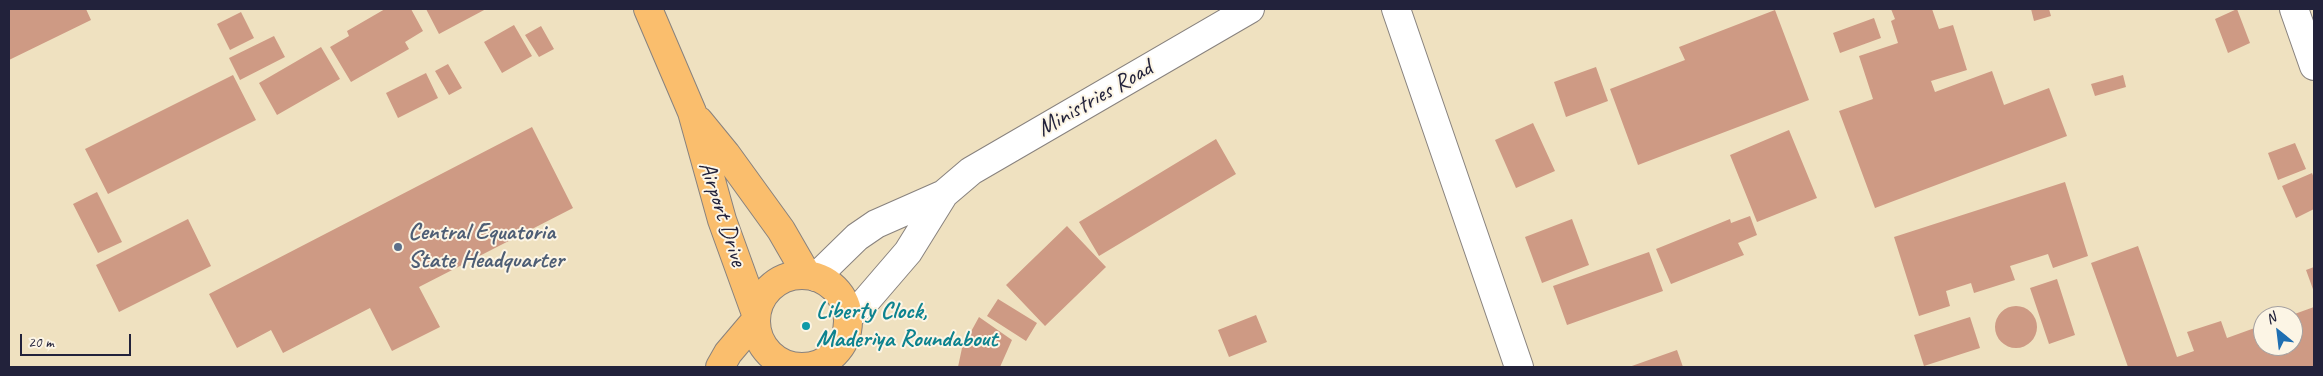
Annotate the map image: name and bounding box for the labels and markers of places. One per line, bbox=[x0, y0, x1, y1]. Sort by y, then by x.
place label: Central Equatoria State Headquarter bbox=[408, 219, 564, 275]
marker: Central Equatoria State Headquarter bbox=[392, 241, 404, 253]
place label: Liberty Clock, Maderiya Roundabout bbox=[816, 298, 997, 354]
marker: Liberty Clock, Maderiya Roundabout bbox=[800, 320, 812, 332]

